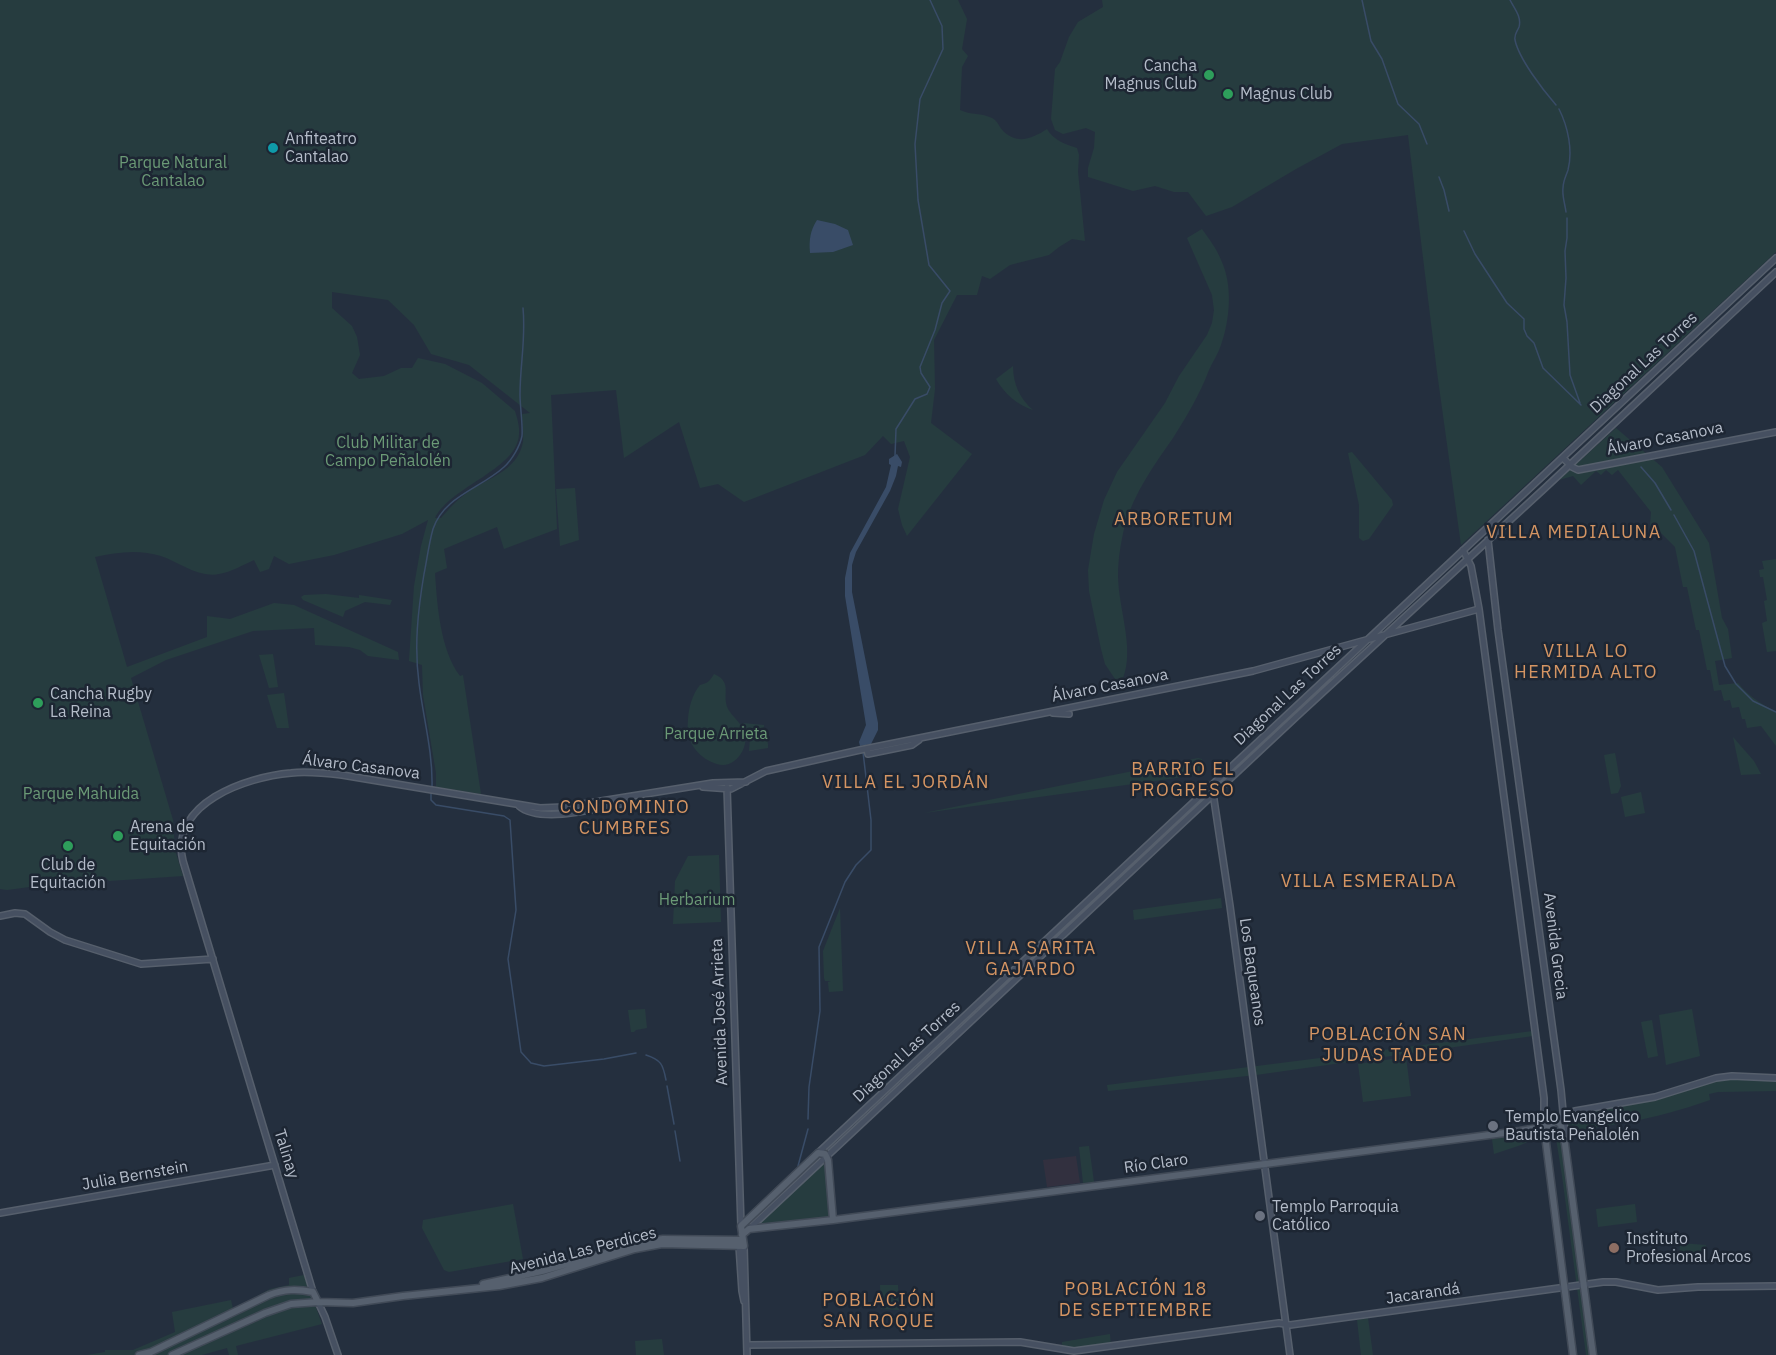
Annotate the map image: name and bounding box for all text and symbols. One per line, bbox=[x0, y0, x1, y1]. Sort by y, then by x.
place label: Cancha Magnus Club bbox=[1105, 56, 1197, 94]
marker: Cancha Magnus Club bbox=[1202, 68, 1216, 82]
place label: Magnus Club bbox=[1240, 84, 1332, 104]
marker: Magnus Club bbox=[1221, 87, 1235, 101]
place label: Anfiteatro Cantalao bbox=[285, 129, 357, 167]
marker: Anfiteatro Cantalao bbox=[266, 141, 280, 155]
park label: Parque Natural Cantalao bbox=[119, 153, 227, 191]
street label: Diagonal Las Torres bbox=[1586, 308, 1702, 418]
street label: Álvaro Casanova bbox=[1605, 418, 1725, 460]
park label: Club Militar de Campo Peñalolén bbox=[325, 433, 451, 471]
district label: ARBORETUM bbox=[1114, 509, 1234, 531]
district label: VILLA MEDIALUNA bbox=[1486, 522, 1662, 544]
street label: Diagonal Las Torres bbox=[1230, 640, 1346, 750]
district label: VILLA LO HERMIDA ALTO bbox=[1514, 641, 1658, 684]
street label: Álvaro Casanova bbox=[1050, 665, 1170, 707]
place label: Cancha Rugby La Reina bbox=[50, 684, 152, 722]
marker: Cancha Rugby La Reina bbox=[31, 696, 45, 710]
park label: Parque Arrieta bbox=[664, 724, 768, 744]
street label: Álvaro Casanova bbox=[301, 750, 421, 784]
district label: BARRIO EL PROGRESO bbox=[1131, 759, 1235, 802]
district label: VILLA EL JORDÁN bbox=[822, 772, 990, 794]
park label: Parque Mahuida bbox=[23, 784, 139, 804]
district label: CONDOMINIO CUMBRES bbox=[560, 797, 690, 840]
place label: Arena de Equitación bbox=[130, 817, 206, 855]
marker: Arena de Equitación bbox=[111, 829, 125, 843]
marker: Club de Equitación bbox=[61, 839, 75, 853]
place label: Club de Equitación bbox=[30, 855, 106, 893]
district label: VILLA ESMERALDA bbox=[1281, 871, 1457, 893]
park label: Herbarium bbox=[659, 890, 735, 910]
street label: Avenida Grecia bbox=[1539, 892, 1571, 1000]
street label: Los Baqueanos bbox=[1235, 917, 1269, 1027]
street label: Avenida José Arrieta bbox=[708, 938, 732, 1086]
district label: VILLA SARITA GAJARDO bbox=[965, 938, 1097, 980]
street label: Diagonal Las Torres bbox=[849, 997, 965, 1107]
district label: POBLACIÓN SAN JUDAS TADEO bbox=[1309, 1024, 1467, 1066]
place label: Templo Evangelico Bautista Peñalolén bbox=[1505, 1107, 1640, 1145]
marker: Templo Evangelico Bautista Peñalolén bbox=[1486, 1119, 1500, 1133]
street label: Talinay bbox=[269, 1127, 303, 1181]
street label: Río Claro bbox=[1123, 1150, 1189, 1178]
street label: Julia Bernstein bbox=[81, 1157, 189, 1195]
place label: Templo Parroquia Católico bbox=[1272, 1197, 1399, 1235]
marker: Templo Parroquia Católico bbox=[1253, 1209, 1267, 1223]
street label: Avenida Las Perdices bbox=[507, 1223, 659, 1279]
place label: Instituto Profesional Arcos bbox=[1626, 1229, 1751, 1267]
marker: Instituto Profesional Arcos bbox=[1607, 1241, 1621, 1255]
district label: POBLACIÓN 18 DE SEPTIEMBRE bbox=[1059, 1279, 1213, 1322]
street label: Jacarandá bbox=[1385, 1279, 1461, 1309]
district label: POBLACIÓN SAN ROQUE bbox=[822, 1290, 936, 1332]

